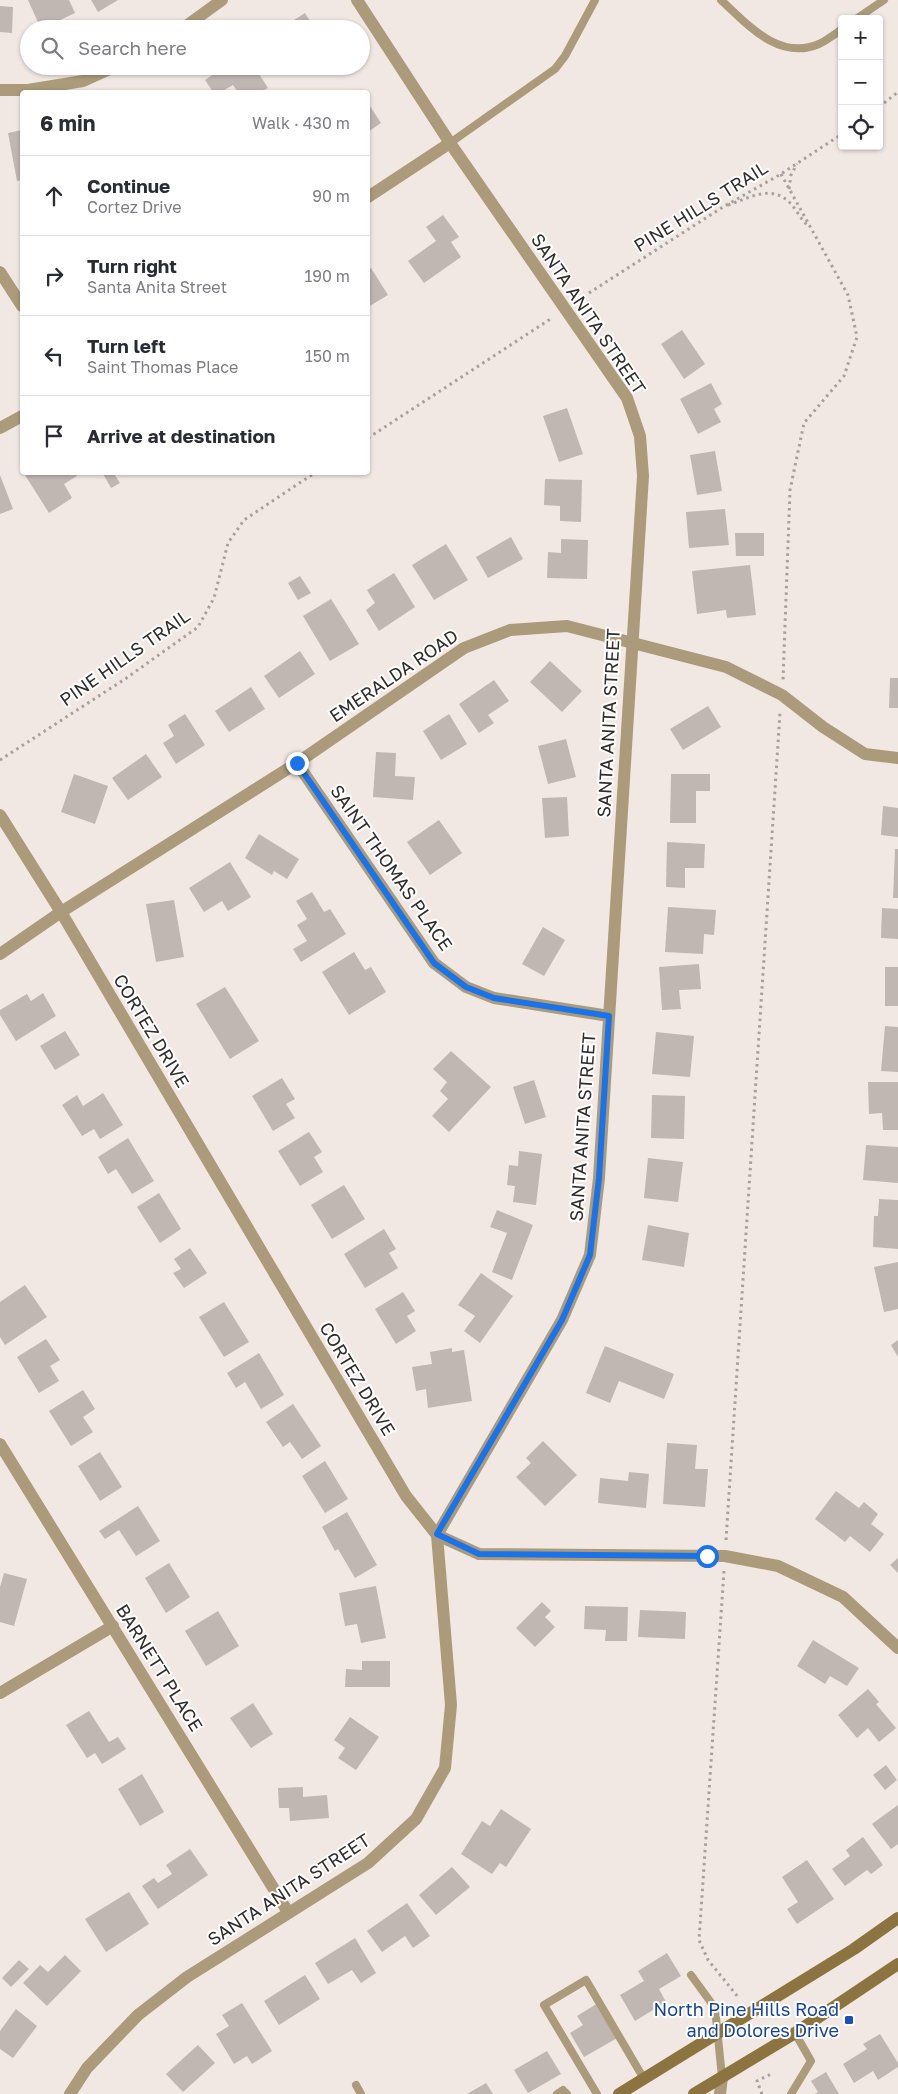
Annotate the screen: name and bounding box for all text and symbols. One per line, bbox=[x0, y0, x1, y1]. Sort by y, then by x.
map controls bbox=[838, 15, 883, 150]
button: + bbox=[838, 15, 883, 60]
search box bbox=[20, 20, 370, 75]
icon: search bbox=[38, 34, 66, 62]
text: Search here bbox=[78, 36, 187, 59]
button: − bbox=[838, 60, 883, 105]
button: locate bbox=[838, 105, 883, 150]
text: 6 min bbox=[40, 110, 95, 136]
text: Walk · 430 m bbox=[252, 113, 350, 133]
street label: PINE HILLS TRAIL bbox=[630, 156, 771, 256]
text: Continue bbox=[87, 174, 170, 197]
icon: ahead bbox=[40, 182, 68, 210]
text: 90 m bbox=[312, 186, 350, 206]
text: Cortez Drive bbox=[87, 197, 182, 217]
street label: SANTA ANITA STREET bbox=[527, 229, 651, 398]
text: Turn right bbox=[87, 254, 177, 277]
icon: right bbox=[40, 262, 68, 290]
text: 190 m bbox=[304, 266, 350, 286]
text: Santa Anita Street bbox=[87, 277, 227, 297]
text: Turn left bbox=[87, 334, 166, 357]
icon: left bbox=[40, 342, 68, 370]
text: 150 m bbox=[305, 346, 350, 366]
text: Saint Thomas Place bbox=[87, 357, 238, 377]
icon: arrive bbox=[40, 422, 68, 450]
text: Arrive at destination bbox=[87, 424, 275, 447]
street label: PINE HILLS TRAIL bbox=[55, 604, 194, 710]
street label: EMERALDA ROAD bbox=[325, 624, 462, 726]
street label: SANTA ANITA STREET bbox=[592, 628, 624, 818]
route end bbox=[286, 752, 309, 775]
street label: SAINT THOMAS PLACE bbox=[326, 780, 457, 955]
street label: CORTEZ DRIVE bbox=[109, 970, 194, 1091]
street label: SANTA ANITA STREET bbox=[564, 1032, 600, 1222]
street label: CORTEZ DRIVE bbox=[315, 1318, 400, 1439]
route start bbox=[696, 1545, 719, 1568]
street label: BARNETT PLACE bbox=[112, 1600, 208, 1735]
street label: SANTA ANITA STREET bbox=[203, 1828, 374, 1950]
place label: North Pine Hills Road and Dolores Drive bbox=[654, 1998, 839, 2041]
marker: North Pine Hills Road and Dolores Drive bbox=[843, 2014, 855, 2026]

